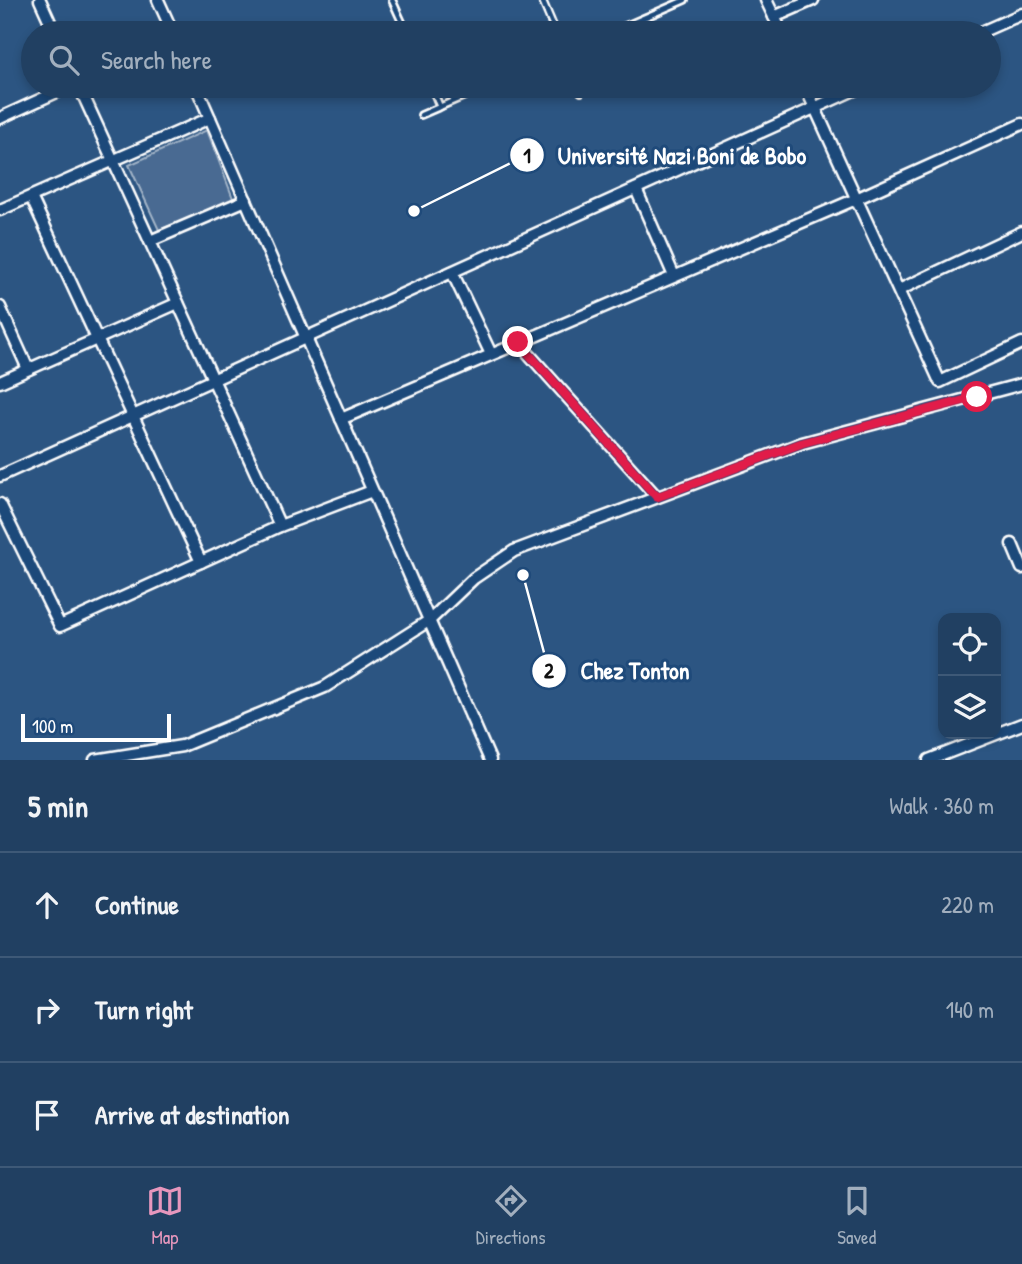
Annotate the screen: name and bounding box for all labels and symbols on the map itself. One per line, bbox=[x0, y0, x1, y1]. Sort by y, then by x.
callout: Université Nazi Boni de Bobo bbox=[509, 133, 821, 178]
text: Université Nazi Boni de Bobo bbox=[558, 139, 807, 171]
text: 1 bbox=[523, 141, 531, 170]
route end bbox=[502, 326, 533, 357]
route start bbox=[961, 381, 992, 412]
callout: Chez Tonton bbox=[532, 648, 704, 693]
text: Chez Tonton bbox=[580, 654, 690, 686]
text: 2 bbox=[544, 656, 554, 685]
scale bar bbox=[21, 711, 172, 743]

